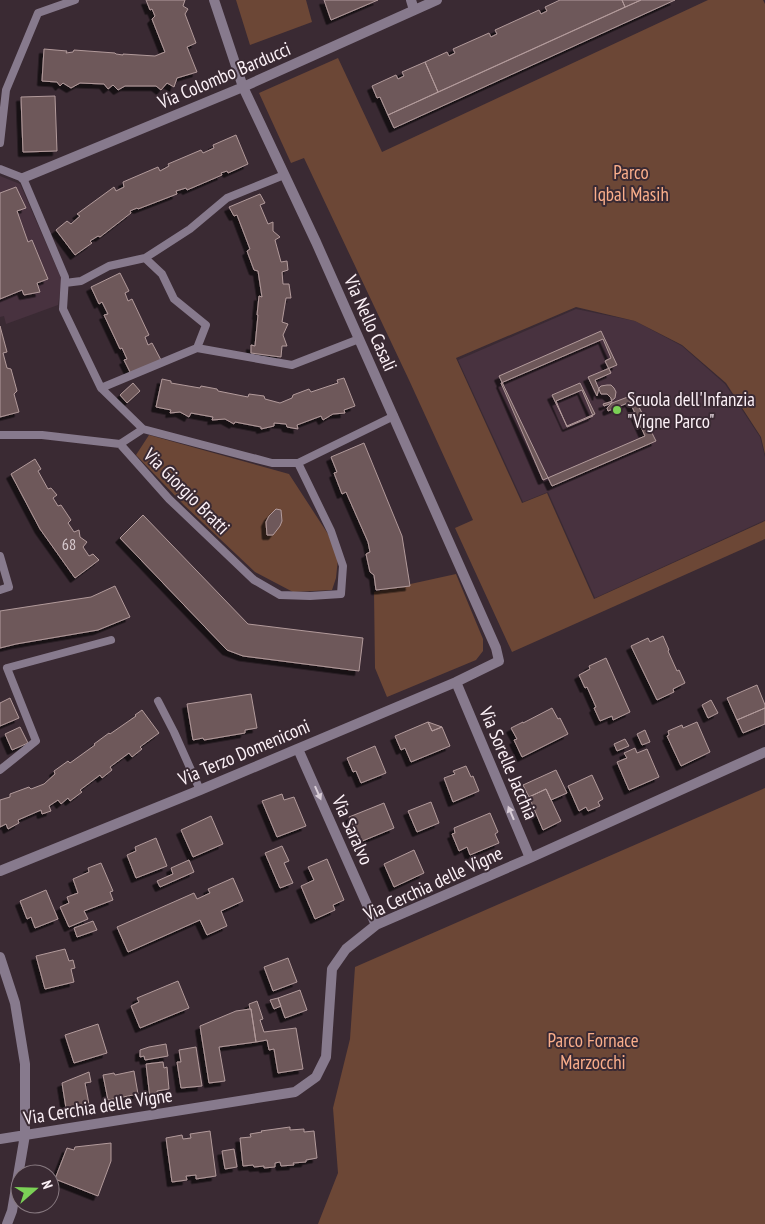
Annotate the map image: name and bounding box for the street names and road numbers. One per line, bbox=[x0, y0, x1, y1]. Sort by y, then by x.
street label: Via Colombo Barducci bbox=[153, 36, 294, 114]
street label: Via Nello Casali bbox=[339, 270, 403, 375]
street label: Via Giorgio Bratti bbox=[138, 442, 235, 539]
street label: Via Sorelle Jacchia bbox=[474, 702, 544, 823]
street label: Via Terzo Domeniconi bbox=[174, 714, 313, 791]
street label: Via Saralvo bbox=[327, 791, 379, 868]
street label: Via Cerchia delle Vigne bbox=[359, 840, 506, 926]
street label: Via Cerchia delle Vigne bbox=[21, 1082, 174, 1130]

